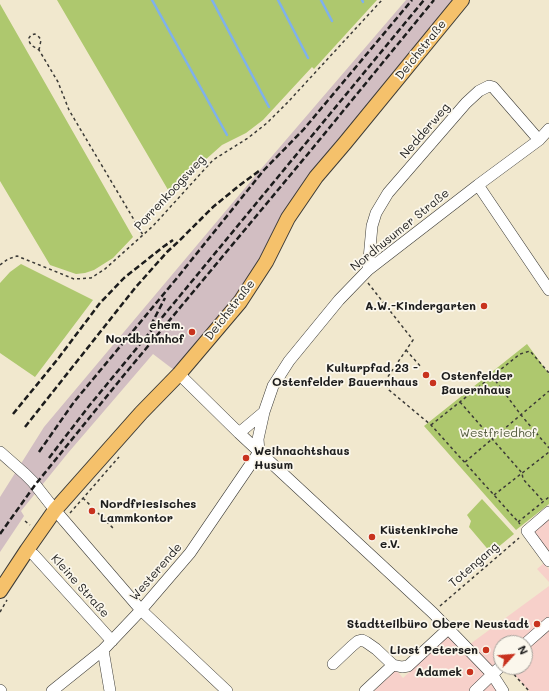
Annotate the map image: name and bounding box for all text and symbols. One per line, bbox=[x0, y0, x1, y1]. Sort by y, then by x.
street label: Deichstraße bbox=[392, 17, 450, 83]
street label: Nedderweg bbox=[397, 100, 453, 162]
street label: Porrenkoogsweg bbox=[131, 152, 209, 234]
street label: Nordhusumer Straße bbox=[348, 186, 452, 274]
street label: Deichstraße bbox=[202, 277, 258, 343]
place label: A.W.-Kindergarten bbox=[365, 299, 476, 313]
marker: A.W.-Kindergarten bbox=[479, 301, 489, 311]
place label: ehem. Nordbahnhof bbox=[106, 318, 184, 346]
marker: ehem. Nordbahnhof bbox=[187, 327, 197, 337]
place label: Kulturpfad 23 - Ostenfelder Bauernhaus bbox=[272, 361, 418, 389]
place label: Ostenfelder Bauernhaus bbox=[441, 369, 513, 397]
marker: Kulturpfad 23 - Ostenfelder Bauernhaus bbox=[421, 370, 431, 380]
marker: Ostenfelder Bauernhaus bbox=[428, 378, 438, 388]
park label: Westfriedhof bbox=[459, 426, 537, 440]
place label: Weihnachtshaus Husum bbox=[254, 444, 349, 472]
marker: Weihnachtshaus Husum bbox=[241, 453, 251, 463]
place label: Nordfriesisches Lammkontor bbox=[100, 497, 196, 525]
marker: Nordfriesisches Lammkontor bbox=[87, 506, 97, 516]
place label: Küstenkirche e.V. bbox=[380, 523, 458, 551]
marker: Küstenkirche e.V. bbox=[367, 532, 377, 542]
street label: Totengang bbox=[446, 539, 502, 591]
street label: Westerende bbox=[127, 540, 185, 604]
street label: Kleine Straße bbox=[48, 551, 112, 621]
place label: Stadtteilbüro Obere Neustadt bbox=[347, 617, 529, 631]
marker: Stadtteilbüro Obere Neustadt bbox=[532, 619, 542, 629]
north arrow bbox=[493, 635, 533, 675]
place label: Liost Petersen bbox=[390, 643, 478, 657]
text: N bbox=[515, 643, 532, 657]
marker: Liost Petersen bbox=[481, 645, 491, 655]
place label: Adamek bbox=[416, 665, 462, 679]
marker: Adamek bbox=[465, 667, 475, 677]

